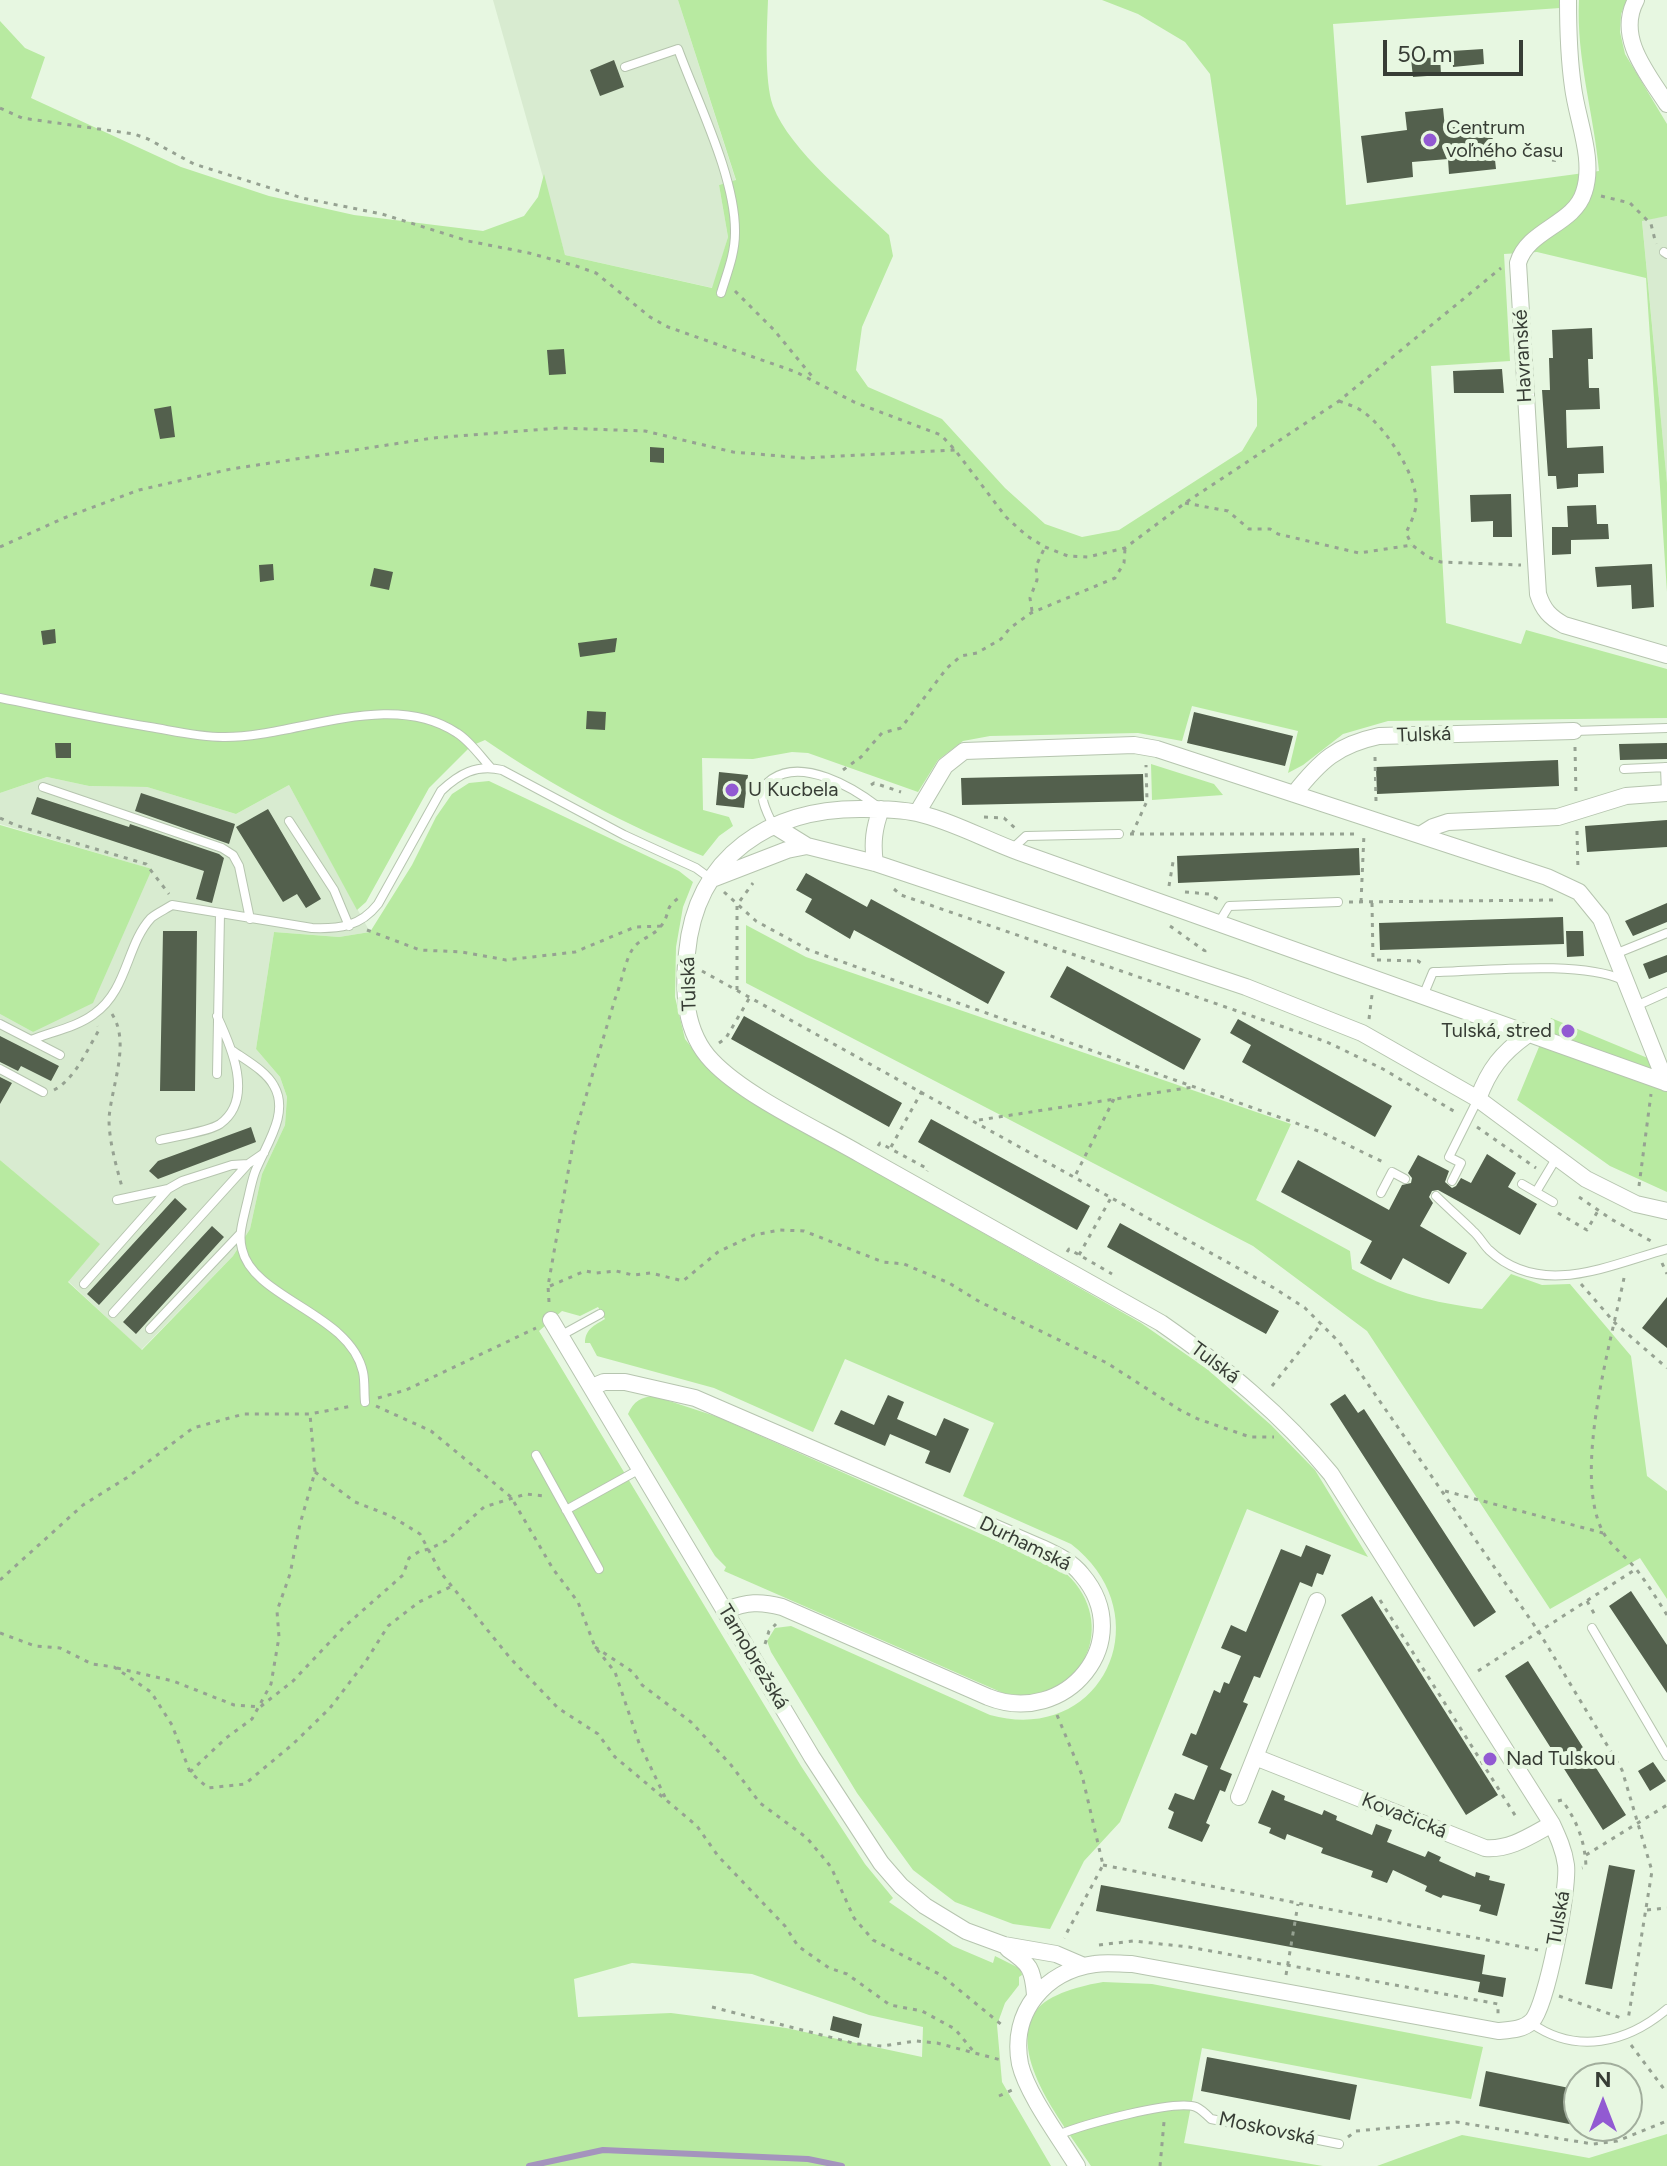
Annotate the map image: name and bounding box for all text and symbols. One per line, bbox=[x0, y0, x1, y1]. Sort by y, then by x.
scale bar bbox=[1387, 24, 1527, 74]
text: 50 m bbox=[1397, 39, 1453, 68]
place label: Centrum voľného času bbox=[1446, 116, 1563, 163]
marker: Centrum voľného času bbox=[1421, 131, 1439, 149]
street label: Havranské bbox=[1509, 309, 1537, 403]
street label: Tulská bbox=[1396, 722, 1452, 748]
place label: U Kucbela bbox=[748, 778, 838, 802]
marker: U Kucbela bbox=[723, 781, 741, 799]
street label: Tulská bbox=[676, 956, 702, 1012]
place label: Tulská, stred bbox=[1442, 1019, 1552, 1043]
marker: Tulská, stred bbox=[1559, 1022, 1577, 1040]
street label: Tulská bbox=[1186, 1337, 1244, 1389]
street label: Durhamská bbox=[975, 1512, 1075, 1576]
street label: Tarnobrežská bbox=[712, 1600, 794, 1714]
place label: Nad Tulskou bbox=[1506, 1747, 1616, 1771]
marker: Nad Tulskou bbox=[1481, 1750, 1499, 1768]
street label: Kovačická bbox=[1358, 1788, 1450, 1844]
street label: Tulská bbox=[1542, 1889, 1576, 1947]
north arrow bbox=[1563, 2062, 1643, 2142]
text: N bbox=[1594, 2066, 1612, 2093]
street label: Moskovská bbox=[1217, 2107, 1317, 2151]

